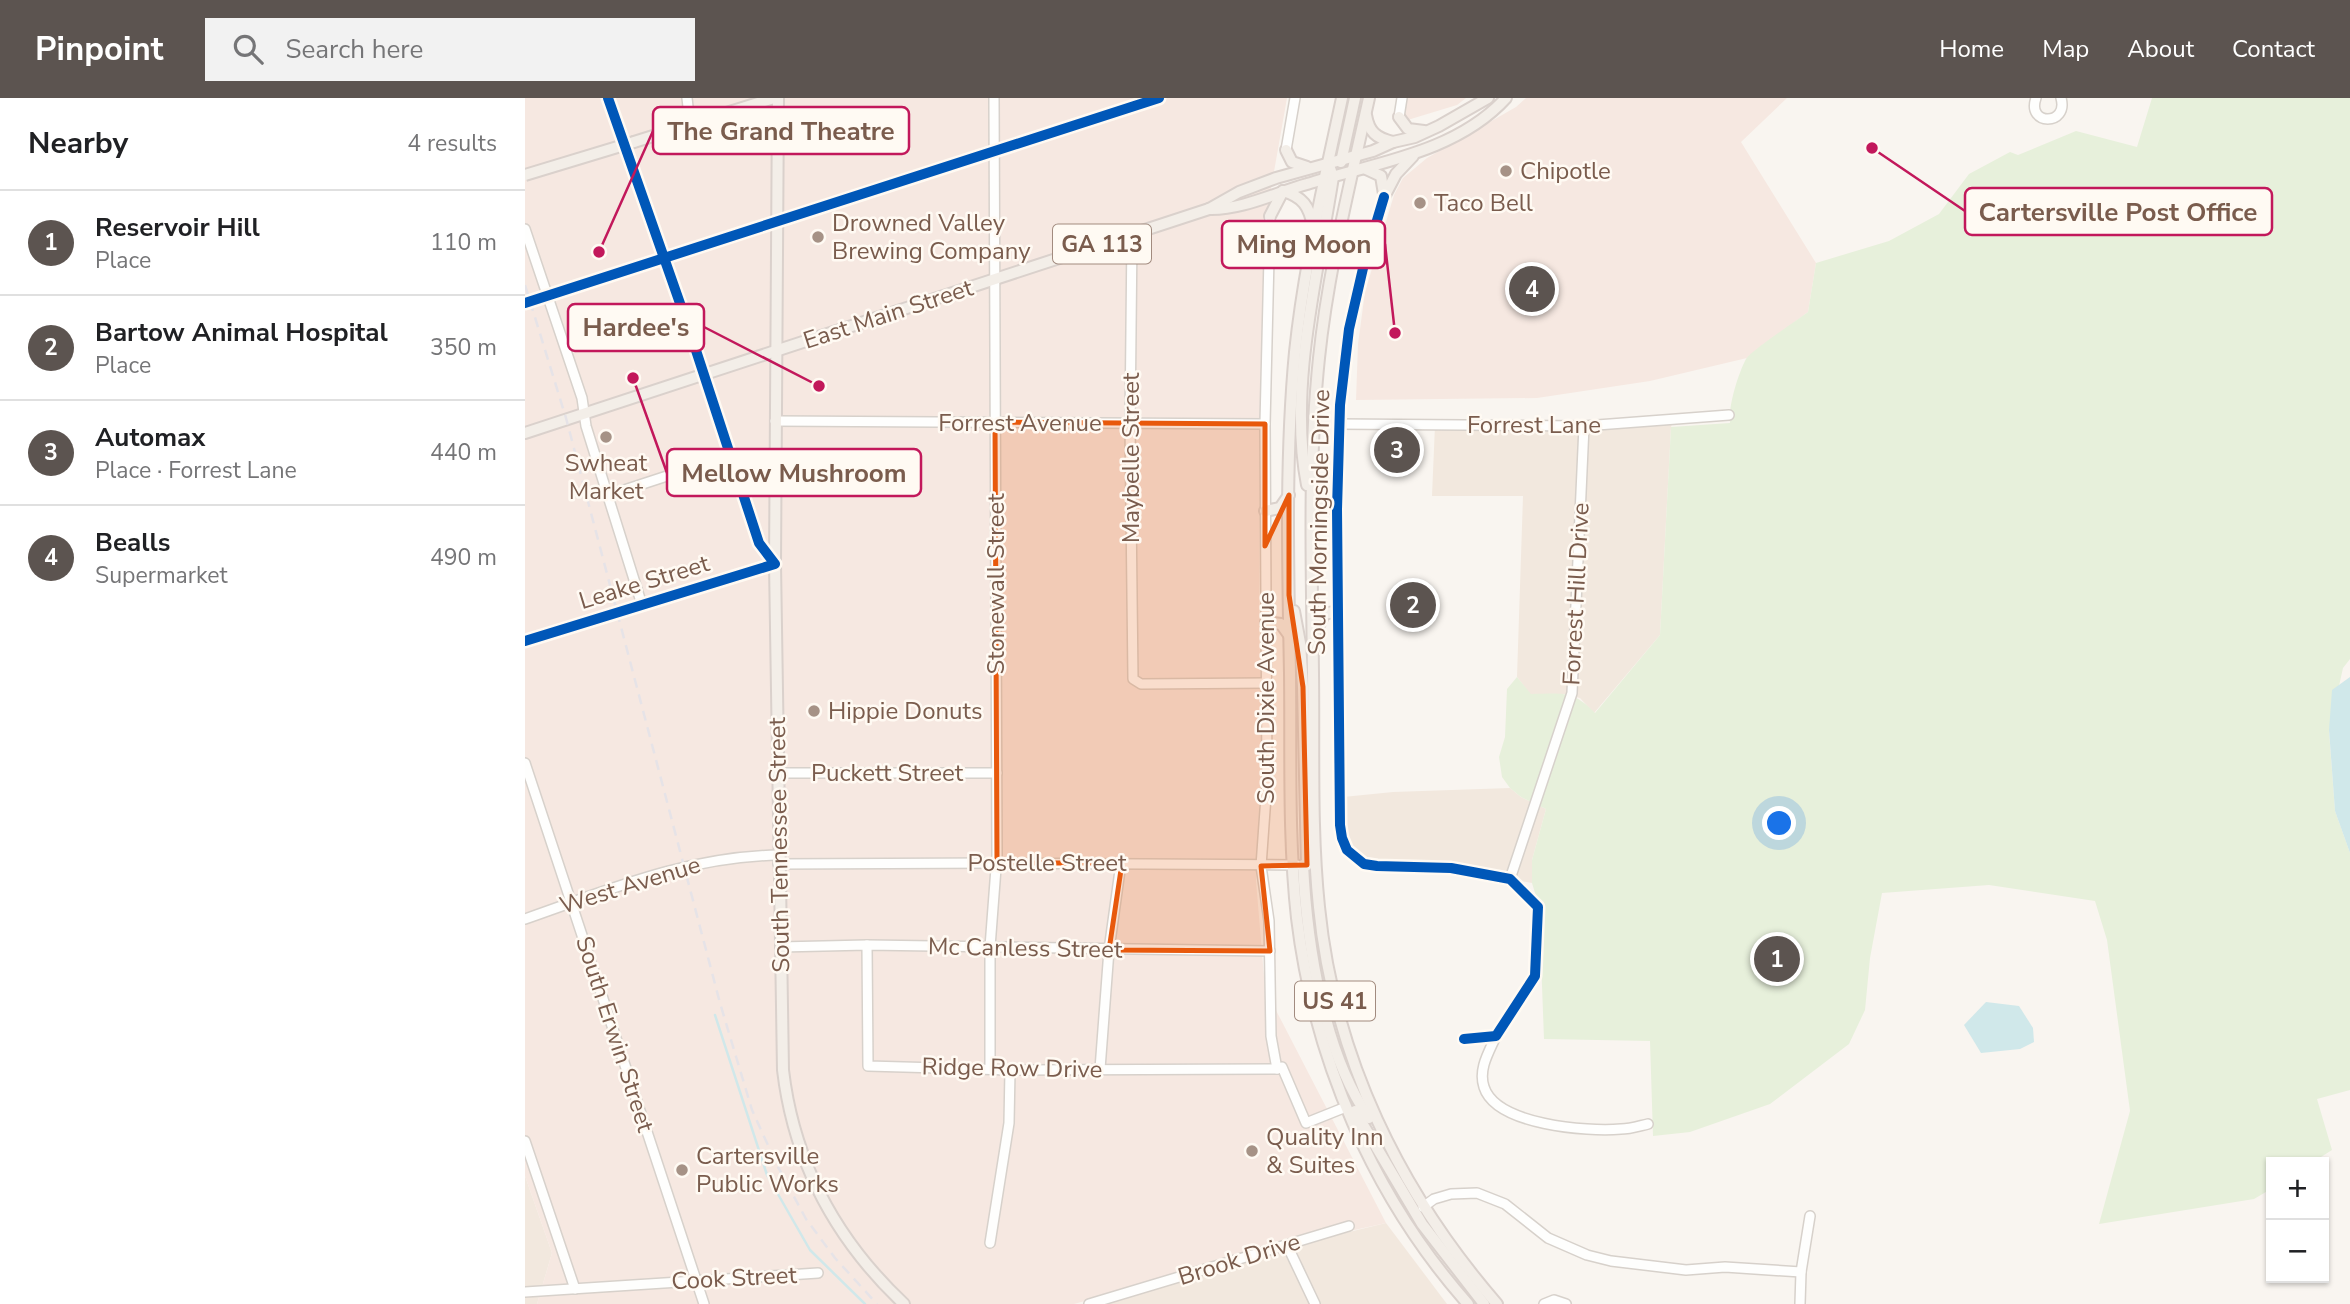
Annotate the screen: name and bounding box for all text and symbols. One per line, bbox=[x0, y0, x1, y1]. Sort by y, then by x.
search box bbox=[205, 18, 695, 81]
text: Pinpoint bbox=[35, 27, 163, 72]
icon: search bbox=[229, 30, 267, 68]
text: Search here bbox=[285, 32, 423, 67]
text: Home bbox=[1939, 33, 2004, 65]
text: Map bbox=[2042, 33, 2089, 65]
text: About bbox=[2127, 33, 2194, 65]
text: Contact bbox=[2232, 33, 2315, 65]
callout: The Grand Theatre bbox=[653, 107, 909, 154]
text: The Grand Theatre bbox=[667, 114, 895, 149]
text: Nearby bbox=[28, 123, 128, 164]
text: 4 results bbox=[407, 128, 497, 159]
place label: Chipotle bbox=[1520, 155, 1611, 187]
marker: Chipotle bbox=[1498, 163, 1514, 179]
place label: Taco Bell bbox=[1434, 187, 1533, 219]
callout: Cartersville Post Office bbox=[1965, 188, 2272, 235]
marker: Taco Bell bbox=[1412, 195, 1428, 211]
text: Cartersville Post Office bbox=[1979, 195, 2257, 230]
place label: Drowned Valley Brewing Company bbox=[832, 207, 1031, 267]
text: Reservoir Hill bbox=[95, 210, 260, 245]
callout: Ming Moon bbox=[1222, 221, 1385, 268]
road number: GA 113 bbox=[1053, 225, 1151, 264]
text: 1 bbox=[44, 227, 58, 258]
text: 110 m bbox=[430, 227, 497, 258]
text: Ming Moon bbox=[1237, 227, 1371, 262]
marker: Drowned Valley Brewing Company bbox=[810, 229, 826, 245]
text: Place bbox=[95, 245, 151, 276]
pin: 4 bbox=[1509, 263, 1555, 315]
street label: East Main Street bbox=[799, 271, 977, 357]
callout: Hardee's bbox=[568, 304, 704, 351]
text: Hardee's bbox=[582, 310, 690, 345]
text: Bartow Animal Hospital bbox=[95, 315, 388, 350]
text: 2 bbox=[44, 332, 58, 363]
text: 350 m bbox=[430, 332, 497, 363]
text: Place bbox=[95, 350, 151, 381]
street label: Maybelle Street bbox=[1115, 372, 1147, 543]
street label: South Morningside Drive bbox=[1301, 389, 1337, 655]
street label: Forrest Avenue bbox=[938, 407, 1102, 439]
street label: Forrest Lane bbox=[1467, 409, 1601, 441]
text: Automax bbox=[95, 420, 205, 455]
pin: 3 bbox=[1374, 424, 1420, 476]
marker: Swheat Market bbox=[598, 429, 614, 445]
text: 3 bbox=[44, 437, 58, 468]
text: 440 m bbox=[430, 437, 497, 468]
place label: Swheat Market bbox=[565, 447, 648, 507]
callout: Mellow Mushroom bbox=[667, 449, 921, 496]
text: Place · Forrest Lane bbox=[95, 455, 297, 486]
text: Mellow Mushroom bbox=[681, 456, 907, 491]
street label: Stonewall Street bbox=[980, 493, 1012, 675]
street label: Forrest Hill Drive bbox=[1555, 502, 1597, 686]
text: Bealls bbox=[95, 525, 170, 560]
text: 4 bbox=[44, 542, 58, 573]
text: 490 m bbox=[430, 542, 497, 573]
street label: Leake Street bbox=[575, 547, 714, 617]
text: Supermarket bbox=[95, 560, 228, 591]
pin: 2 bbox=[1390, 579, 1436, 631]
street label: South Dixie Avenue bbox=[1250, 592, 1282, 804]
place label: Hippie Donuts bbox=[828, 695, 983, 727]
marker: Hippie Donuts bbox=[806, 703, 822, 719]
street label: South Tennessee Street bbox=[761, 716, 797, 973]
street label: Puckett Street bbox=[811, 757, 964, 789]
your location bbox=[1762, 806, 1796, 840]
street label: Postelle Street bbox=[968, 847, 1127, 879]
street label: West Avenue bbox=[556, 848, 704, 922]
street label: Mc Canless Street bbox=[928, 930, 1123, 966]
street label: South Erwin Street bbox=[568, 932, 662, 1137]
pin: 1 bbox=[1754, 933, 1800, 985]
road number: US 41 bbox=[1295, 982, 1375, 1020]
street label: Ridge Row Drive bbox=[921, 1050, 1103, 1086]
place label: Quality Inn & Suites bbox=[1266, 1121, 1384, 1181]
place label: Cartersville Public Works bbox=[696, 1140, 839, 1200]
marker: Quality Inn & Suites bbox=[1244, 1143, 1260, 1159]
map controls bbox=[2266, 1157, 2329, 1283]
button: + bbox=[2266, 1157, 2329, 1220]
marker: Cartersville Public Works bbox=[674, 1162, 690, 1178]
button: − bbox=[2266, 1220, 2329, 1283]
street label: Brook Drive bbox=[1174, 1225, 1304, 1293]
street label: Cook Street bbox=[670, 1259, 798, 1297]

